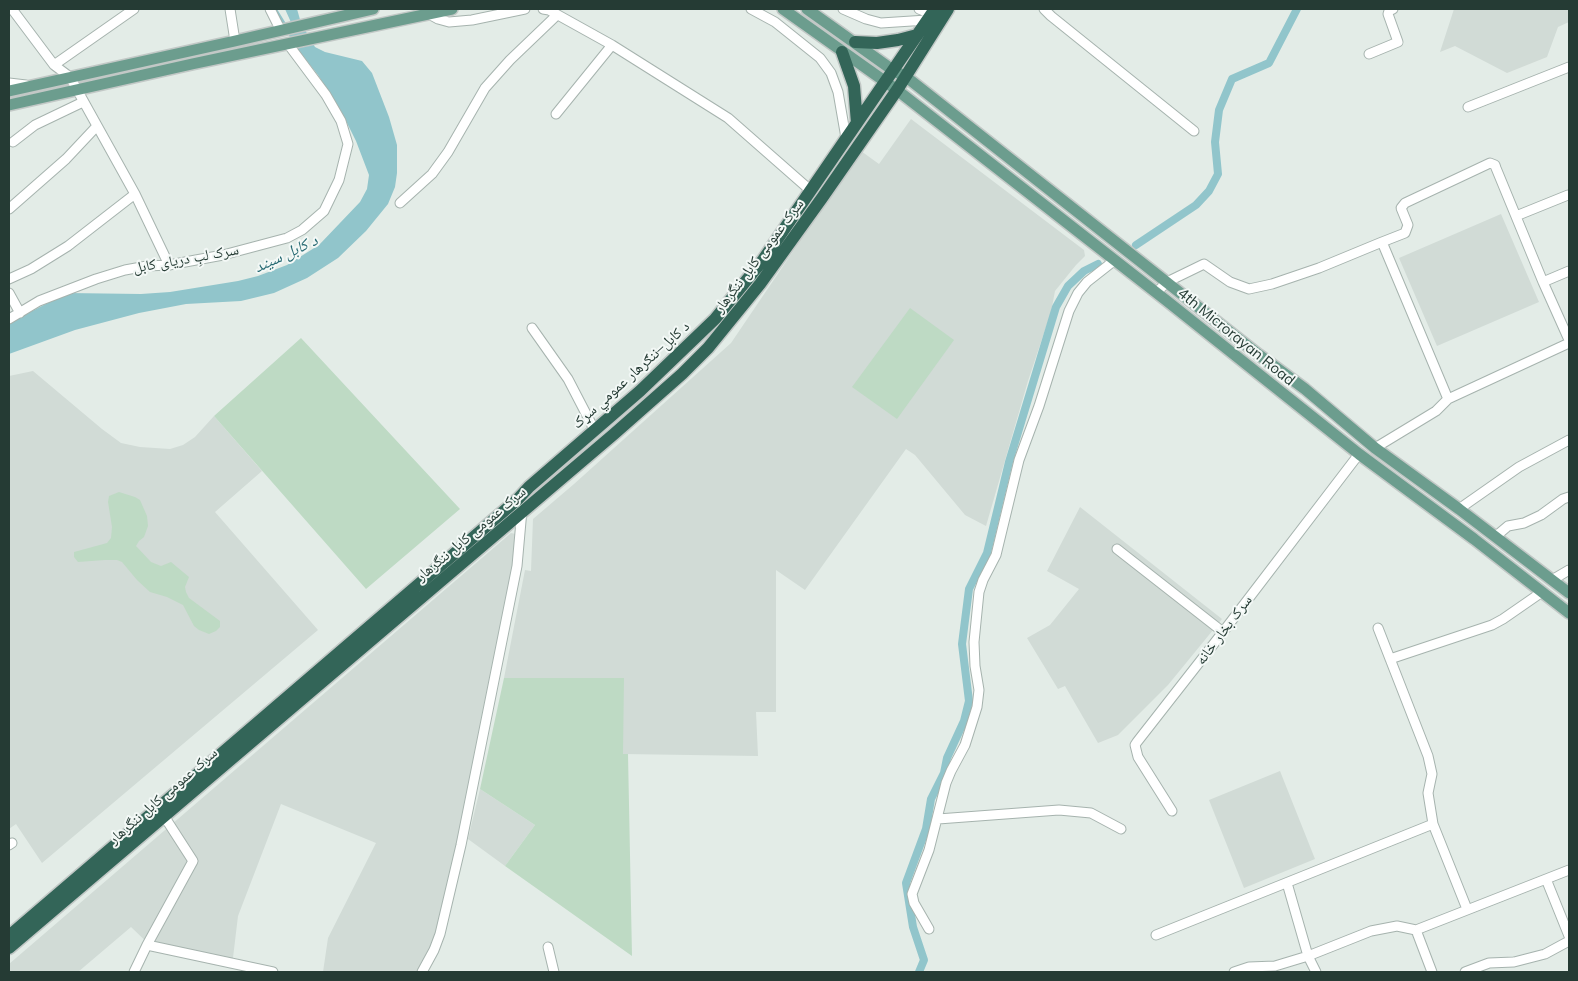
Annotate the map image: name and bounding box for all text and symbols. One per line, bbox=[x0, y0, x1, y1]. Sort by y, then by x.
street label: سرک عمومی کابل ننگرهار bbox=[710, 195, 808, 317]
water label: د کابل سيند bbox=[251, 231, 321, 277]
street label: سرک لبِ دریای کابل bbox=[132, 241, 240, 277]
street label: 4th Microrayan Road bbox=[1174, 284, 1298, 390]
street label: د کابل–ننګرهار عمومي سړک bbox=[569, 317, 693, 433]
street label: سرک عمومی کابل ننگرهار bbox=[412, 483, 530, 585]
street label: سرک بخار خانه bbox=[1192, 592, 1256, 668]
street label: سرک عمومی کابل ننگرهار bbox=[105, 744, 221, 848]

